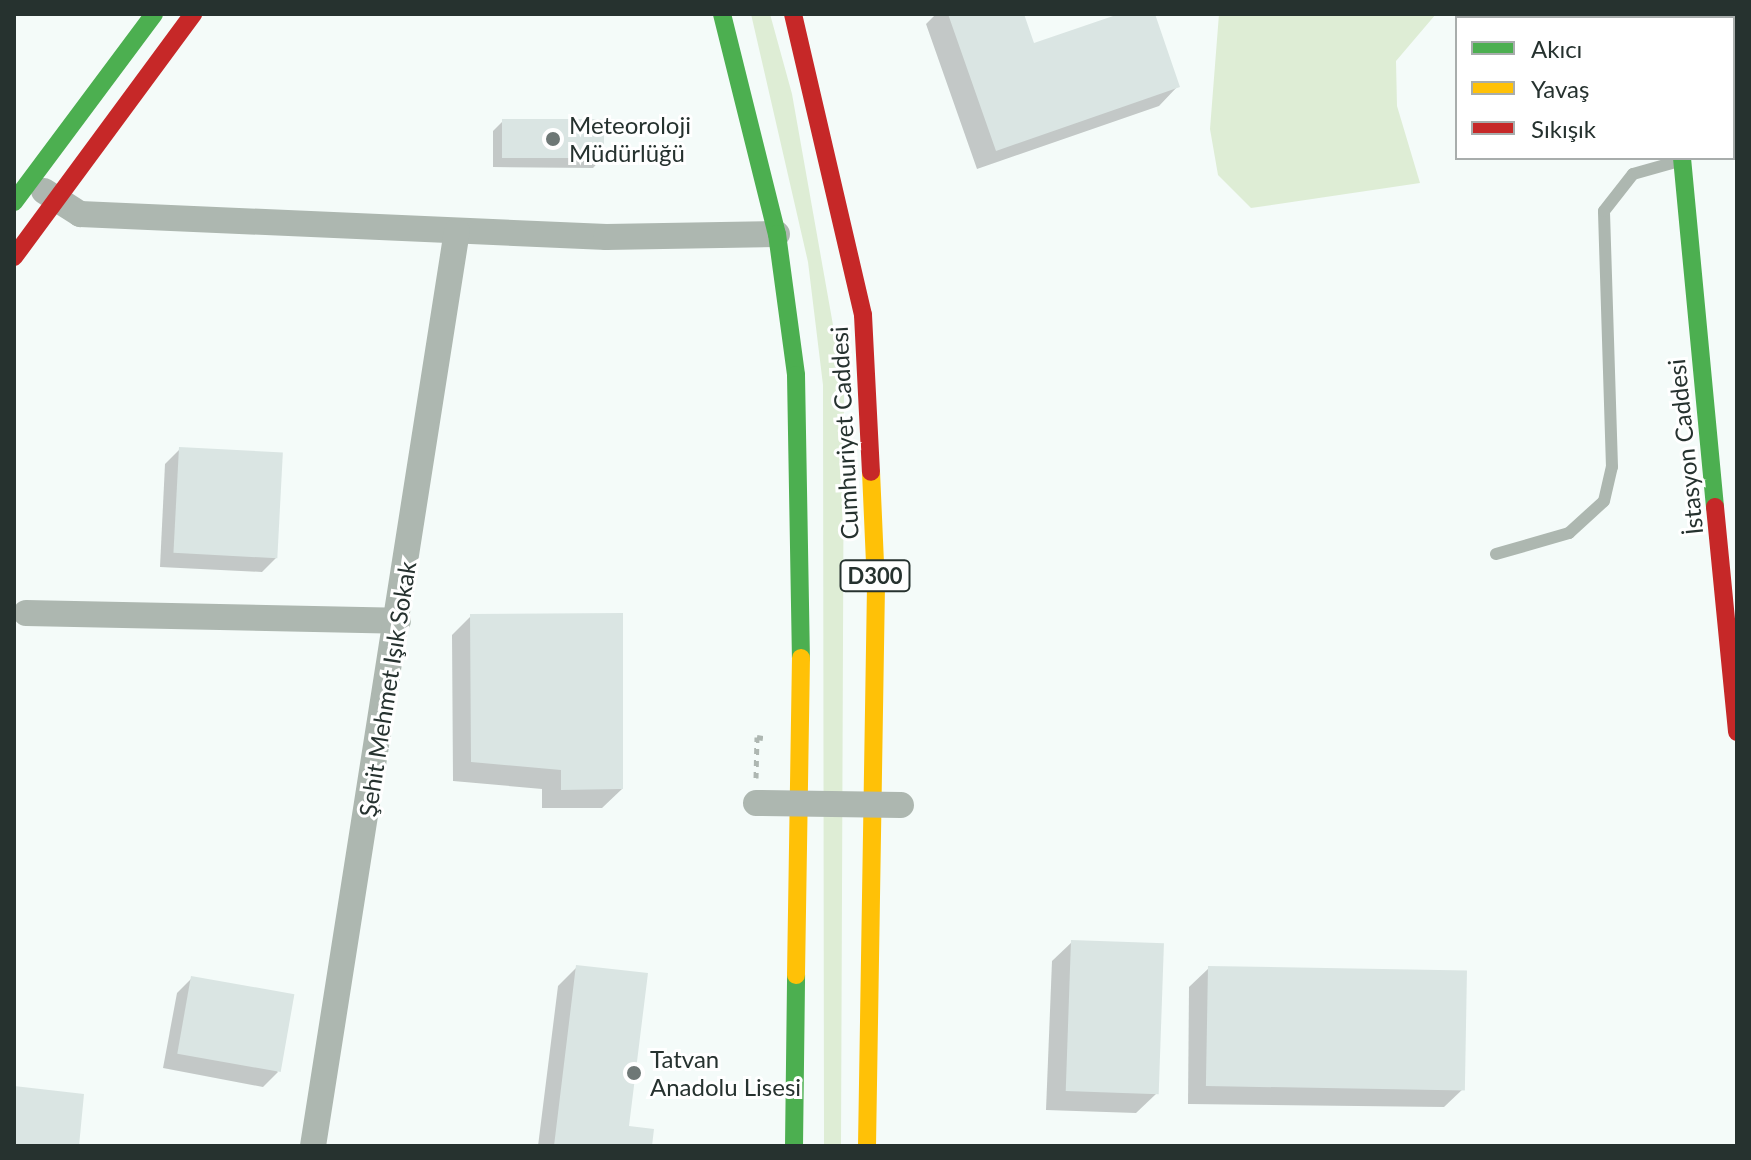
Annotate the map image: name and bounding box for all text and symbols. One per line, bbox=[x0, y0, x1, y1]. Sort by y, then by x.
legend bbox=[1455, 16, 1735, 160]
text: Akıcı bbox=[1531, 34, 1582, 63]
text: Yavaş bbox=[1531, 74, 1589, 103]
place label: Meteoroloji Müdürlüğü bbox=[569, 111, 691, 167]
text: Sıkışık bbox=[1531, 114, 1596, 143]
marker: Meteoroloji Müdürlüğü bbox=[544, 130, 562, 148]
street label: Cumhuriyet Caddesi bbox=[824, 326, 864, 540]
street label: İstasyon Caddesi bbox=[1661, 358, 1709, 536]
road number: D300 bbox=[839, 558, 911, 594]
street label: Şehit Mehmet Işık Sokak bbox=[353, 559, 421, 819]
place label: Tatvan Anadolu Lisesi bbox=[650, 1045, 801, 1101]
marker: Tatvan Anadolu Lisesi bbox=[625, 1064, 643, 1082]

